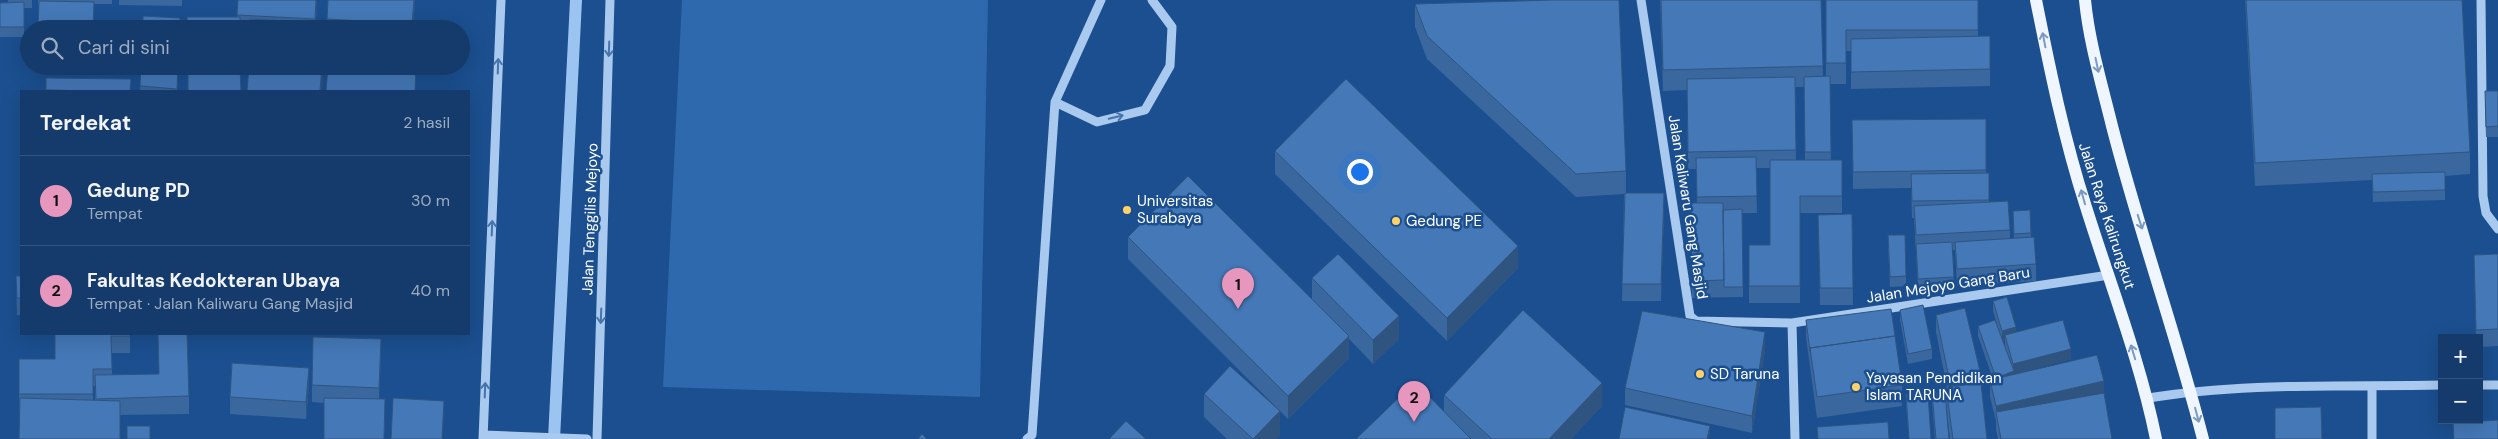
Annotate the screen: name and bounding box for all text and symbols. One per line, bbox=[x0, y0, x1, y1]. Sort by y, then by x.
search box bbox=[20, 20, 470, 75]
one-way arrow bbox=[2038, 32, 2048, 48]
icon: search bbox=[38, 34, 66, 62]
text: Cari di sini bbox=[78, 35, 170, 60]
one-way arrow bbox=[604, 40, 614, 56]
one-way arrow bbox=[2093, 57, 2103, 73]
one-way arrow bbox=[494, 58, 503, 74]
text: Terdekat bbox=[40, 109, 131, 137]
text: 2 hasil bbox=[403, 112, 450, 133]
one-way arrow bbox=[1108, 112, 1124, 121]
street label: Jalan Kaliwaru Gang Masjid bbox=[1664, 113, 1712, 301]
street label: Jalan Raya Kalirungkut bbox=[2074, 140, 2140, 292]
street label: Jalan Tenggilis Mejoyo bbox=[577, 142, 603, 295]
your location bbox=[1347, 159, 1373, 185]
text: Gedung PD bbox=[87, 178, 190, 203]
text: 1 bbox=[53, 190, 59, 211]
text: 30 m bbox=[411, 190, 450, 211]
one-way arrow bbox=[2077, 190, 2087, 206]
place label: Universitas Surabaya bbox=[1137, 191, 1213, 228]
text: Tempat bbox=[87, 203, 143, 224]
marker: Universitas Surabaya bbox=[1121, 204, 1133, 216]
place label: Gedung PE bbox=[1406, 211, 1482, 231]
one-way arrow bbox=[2135, 214, 2145, 230]
marker: Gedung PE bbox=[1390, 215, 1402, 227]
one-way arrow bbox=[487, 220, 497, 236]
street label: Jalan Mejoyo Gang Baru bbox=[1865, 262, 2031, 308]
text: Fakultas Kedokteran Ubaya bbox=[87, 268, 340, 293]
pin: 1 bbox=[1222, 268, 1254, 309]
text: 2 bbox=[51, 280, 61, 301]
text: 40 m bbox=[411, 280, 450, 301]
text: Tempat · Jalan Kaliwaru Gang Masjid bbox=[87, 293, 353, 314]
one-way arrow bbox=[596, 308, 606, 324]
map controls bbox=[2438, 334, 2483, 424]
button: + bbox=[2438, 334, 2483, 379]
one-way arrow bbox=[2127, 344, 2137, 360]
place label: SD Taruna bbox=[1710, 364, 1779, 384]
marker: SD Taruna bbox=[1694, 368, 1706, 380]
place label: Yayasan Pendidikan Islam TARUNA bbox=[1866, 368, 2002, 405]
button: − bbox=[2438, 379, 2483, 424]
pin: 2 bbox=[1398, 381, 1430, 422]
marker: Yayasan Pendidikan Islam TARUNA bbox=[1850, 381, 1862, 393]
one-way arrow bbox=[481, 383, 490, 399]
one-way arrow bbox=[2193, 407, 2202, 423]

